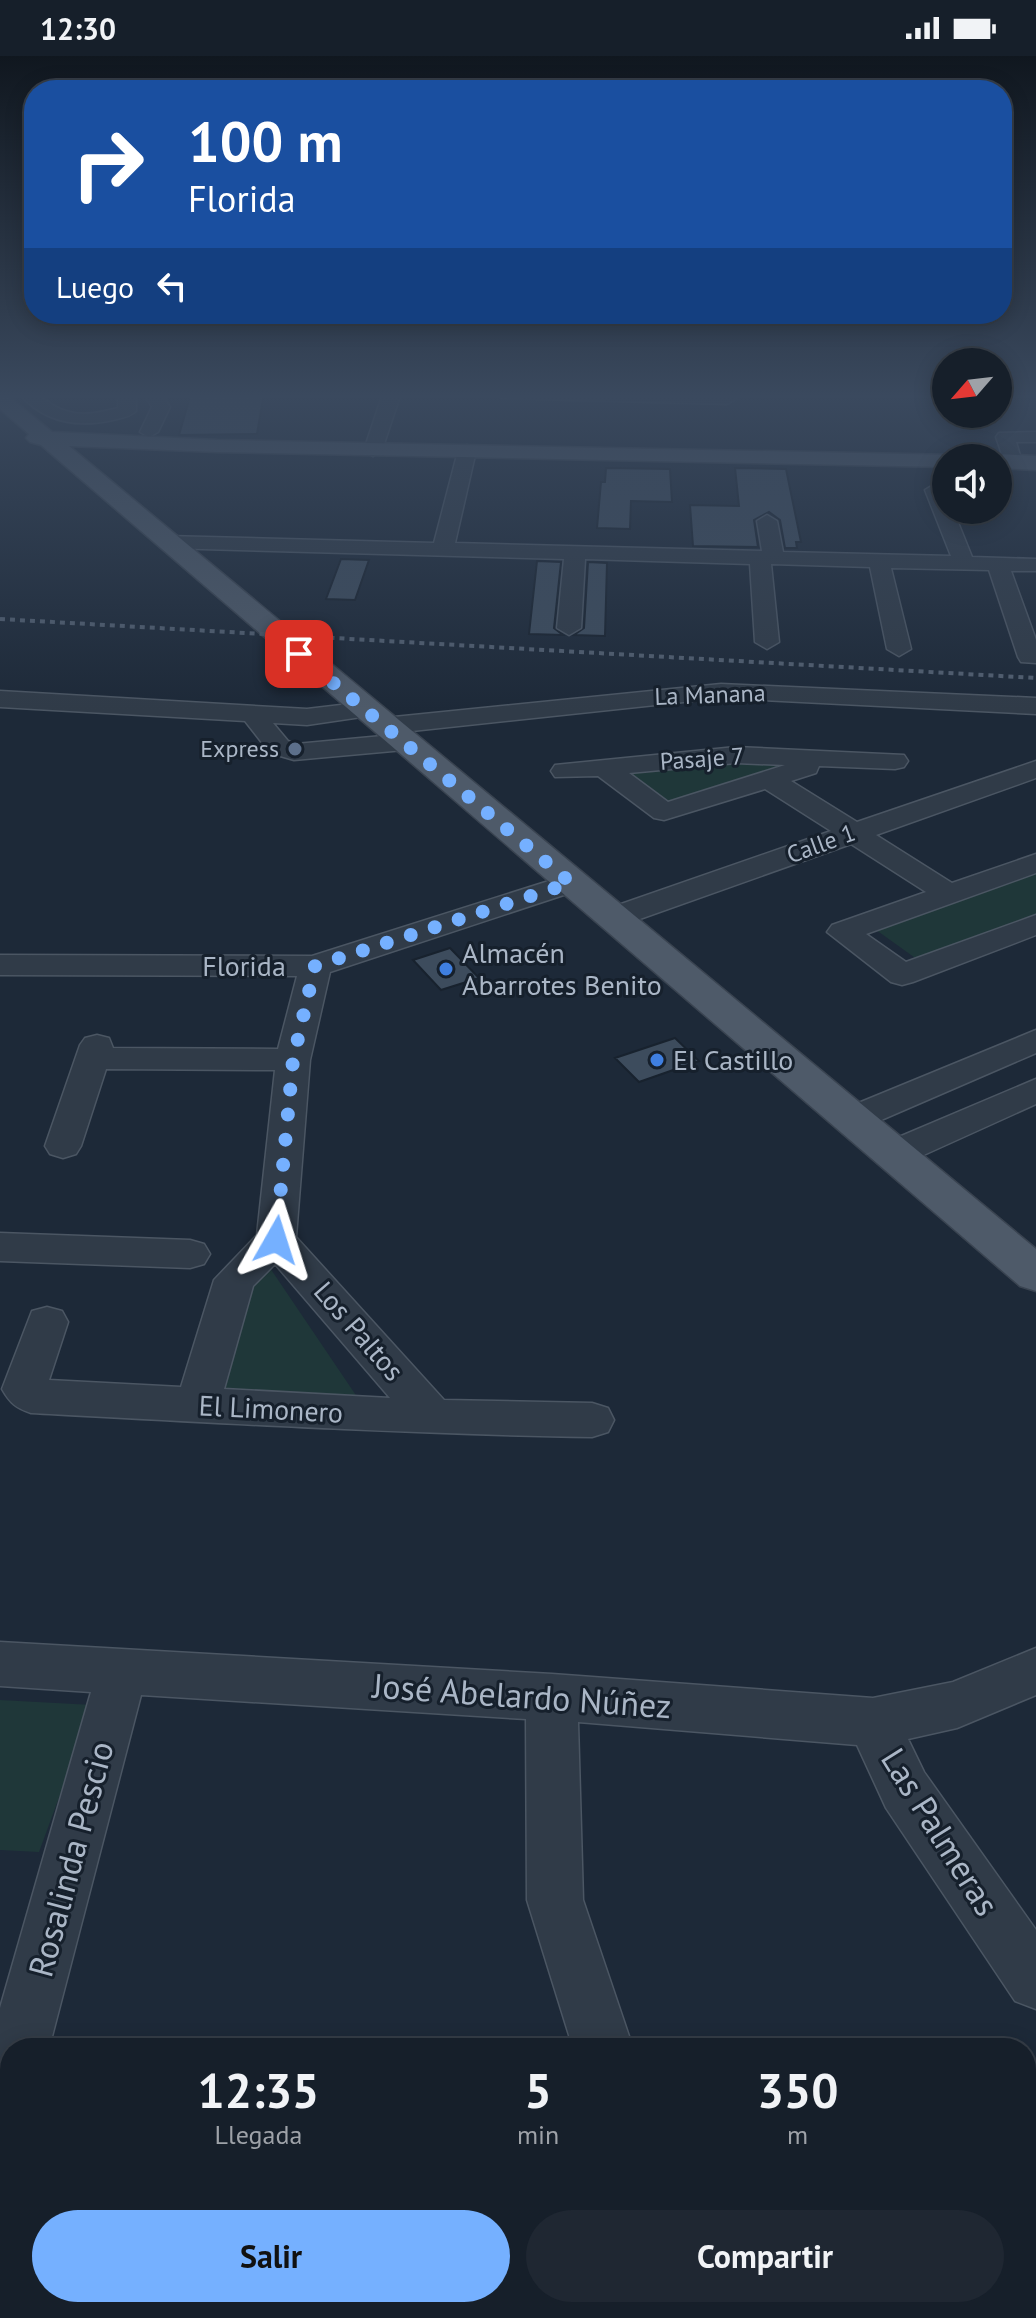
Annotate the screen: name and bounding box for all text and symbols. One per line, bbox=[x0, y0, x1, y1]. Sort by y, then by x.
text: 12:30 bbox=[40, 9, 116, 48]
text: 100 m bbox=[188, 105, 343, 177]
icon: right bbox=[56, 112, 160, 216]
text: Florida bbox=[188, 175, 296, 222]
icon: left bbox=[150, 264, 194, 308]
text: Luego bbox=[56, 267, 134, 306]
north arrow bbox=[932, 348, 1012, 428]
map controls bbox=[932, 348, 1012, 524]
button: sound bbox=[932, 444, 1012, 524]
pin bbox=[265, 620, 333, 688]
icon: arrive bbox=[277, 632, 321, 676]
street label: La Manana bbox=[654, 677, 766, 712]
place label: Express bbox=[200, 733, 279, 764]
marker: Express bbox=[286, 740, 304, 758]
street label: Pasaje 7 bbox=[659, 740, 745, 777]
street label: Calle 1 bbox=[782, 817, 859, 870]
place label: Almacén Abarrotes Benito bbox=[462, 934, 662, 1003]
street label: Florida bbox=[202, 947, 286, 984]
marker: Almacén Abarrotes Benito bbox=[437, 960, 455, 978]
place label: El Castillo bbox=[673, 1041, 793, 1078]
marker: El Castillo bbox=[648, 1051, 666, 1069]
position arrow bbox=[234, 1198, 318, 1282]
street label: Los Paltos bbox=[306, 1273, 413, 1388]
street label: El Limonero bbox=[198, 1386, 344, 1431]
street label: José Abelardo Núñez bbox=[369, 1662, 673, 1727]
street label: Rosalinda Pescio bbox=[17, 1736, 123, 1981]
street label: Las Palmeras bbox=[872, 1740, 1010, 1923]
text: 12:35 bbox=[198, 2059, 319, 2121]
text: 5 bbox=[524, 2059, 552, 2121]
text: 350 bbox=[757, 2059, 838, 2121]
text: Llegada bbox=[215, 2118, 302, 2151]
text: min bbox=[517, 2118, 559, 2151]
text: m bbox=[787, 2118, 808, 2151]
button: Salir bbox=[32, 2210, 510, 2302]
button: Compartir bbox=[526, 2210, 1004, 2302]

